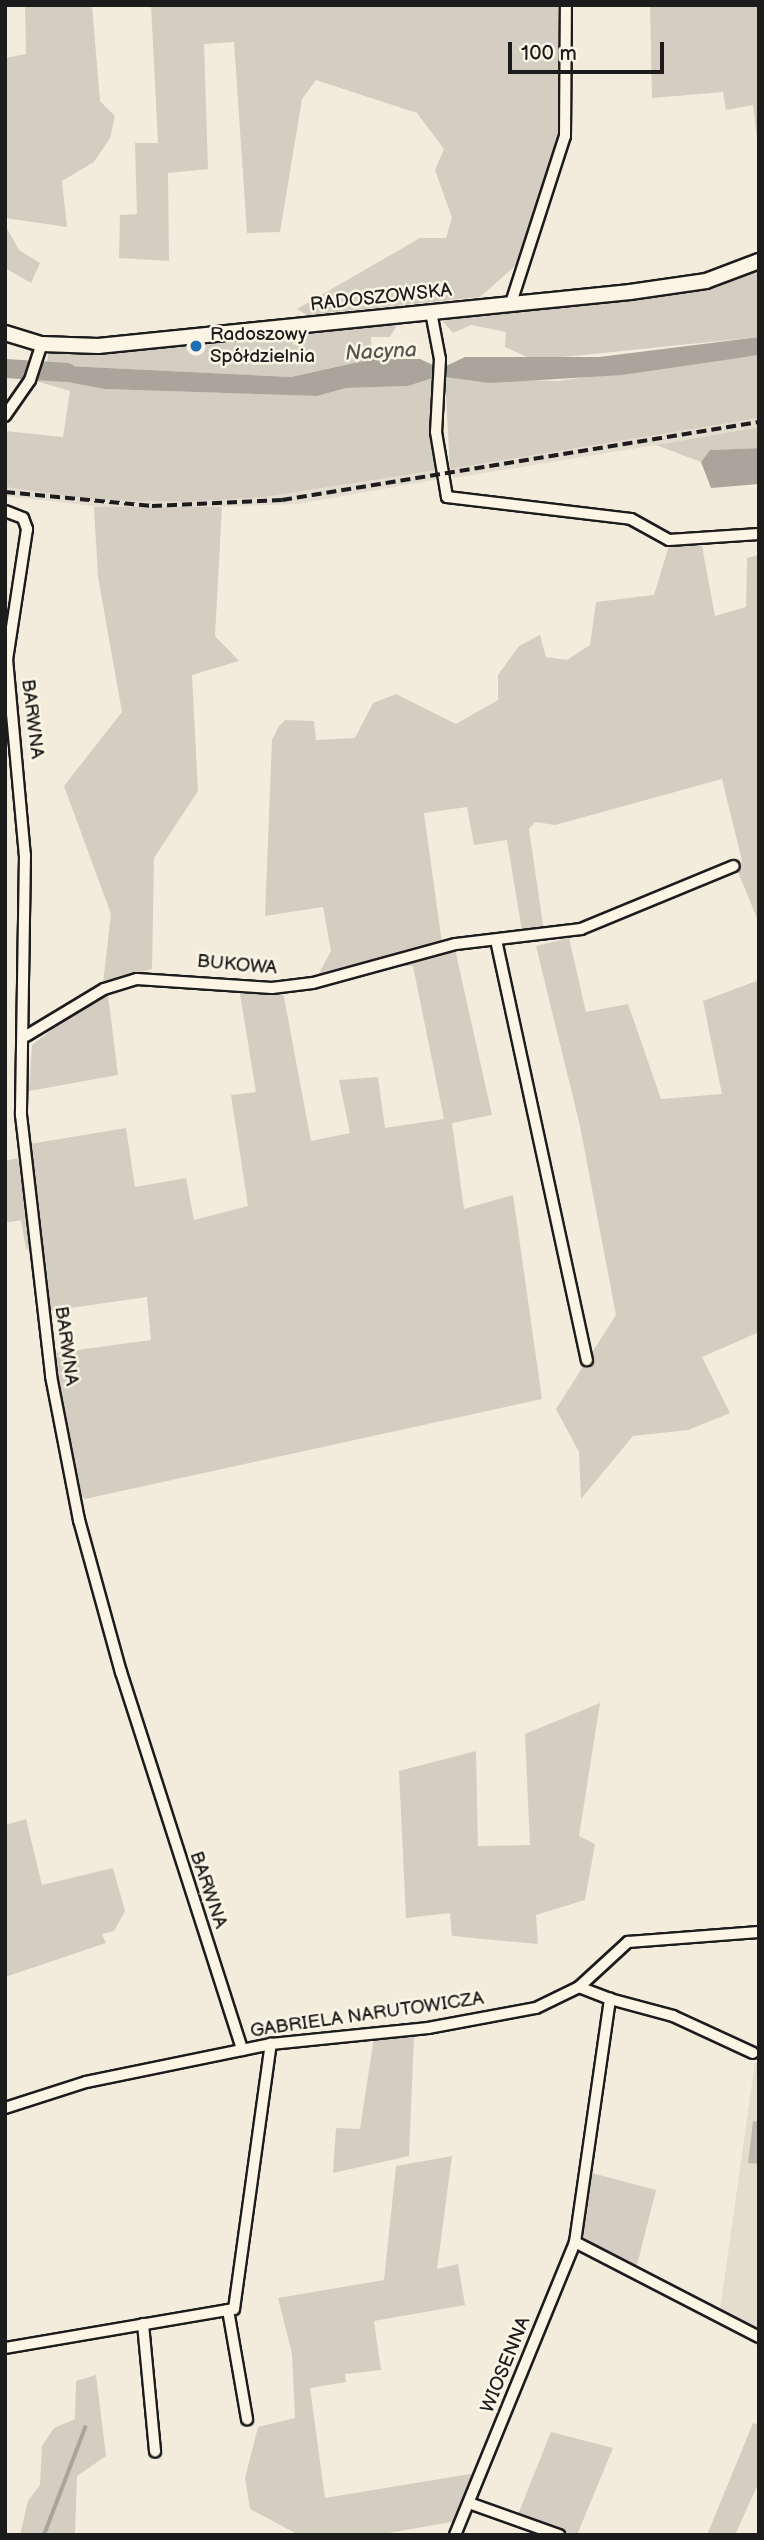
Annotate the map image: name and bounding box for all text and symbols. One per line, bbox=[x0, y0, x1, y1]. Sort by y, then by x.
scale bar bbox=[512, 28, 668, 72]
text: 100 m bbox=[521, 41, 577, 66]
street label: RADOSZOWSKA bbox=[309, 279, 453, 317]
place label: Radoszowy Spółdzielnia bbox=[210, 324, 315, 368]
marker: Radoszowy Spółdzielnia bbox=[188, 338, 204, 354]
water label: Nacyna bbox=[345, 338, 417, 366]
street label: BARWNA bbox=[16, 678, 48, 760]
street label: BUKOWA bbox=[196, 950, 278, 980]
street label: BARWNA bbox=[49, 1305, 83, 1387]
street label: BARWNA bbox=[184, 1848, 232, 1932]
street label: GABRIELA NARUTOWICZA bbox=[249, 1987, 485, 2043]
street label: WIOSENNA bbox=[476, 2314, 536, 2416]

